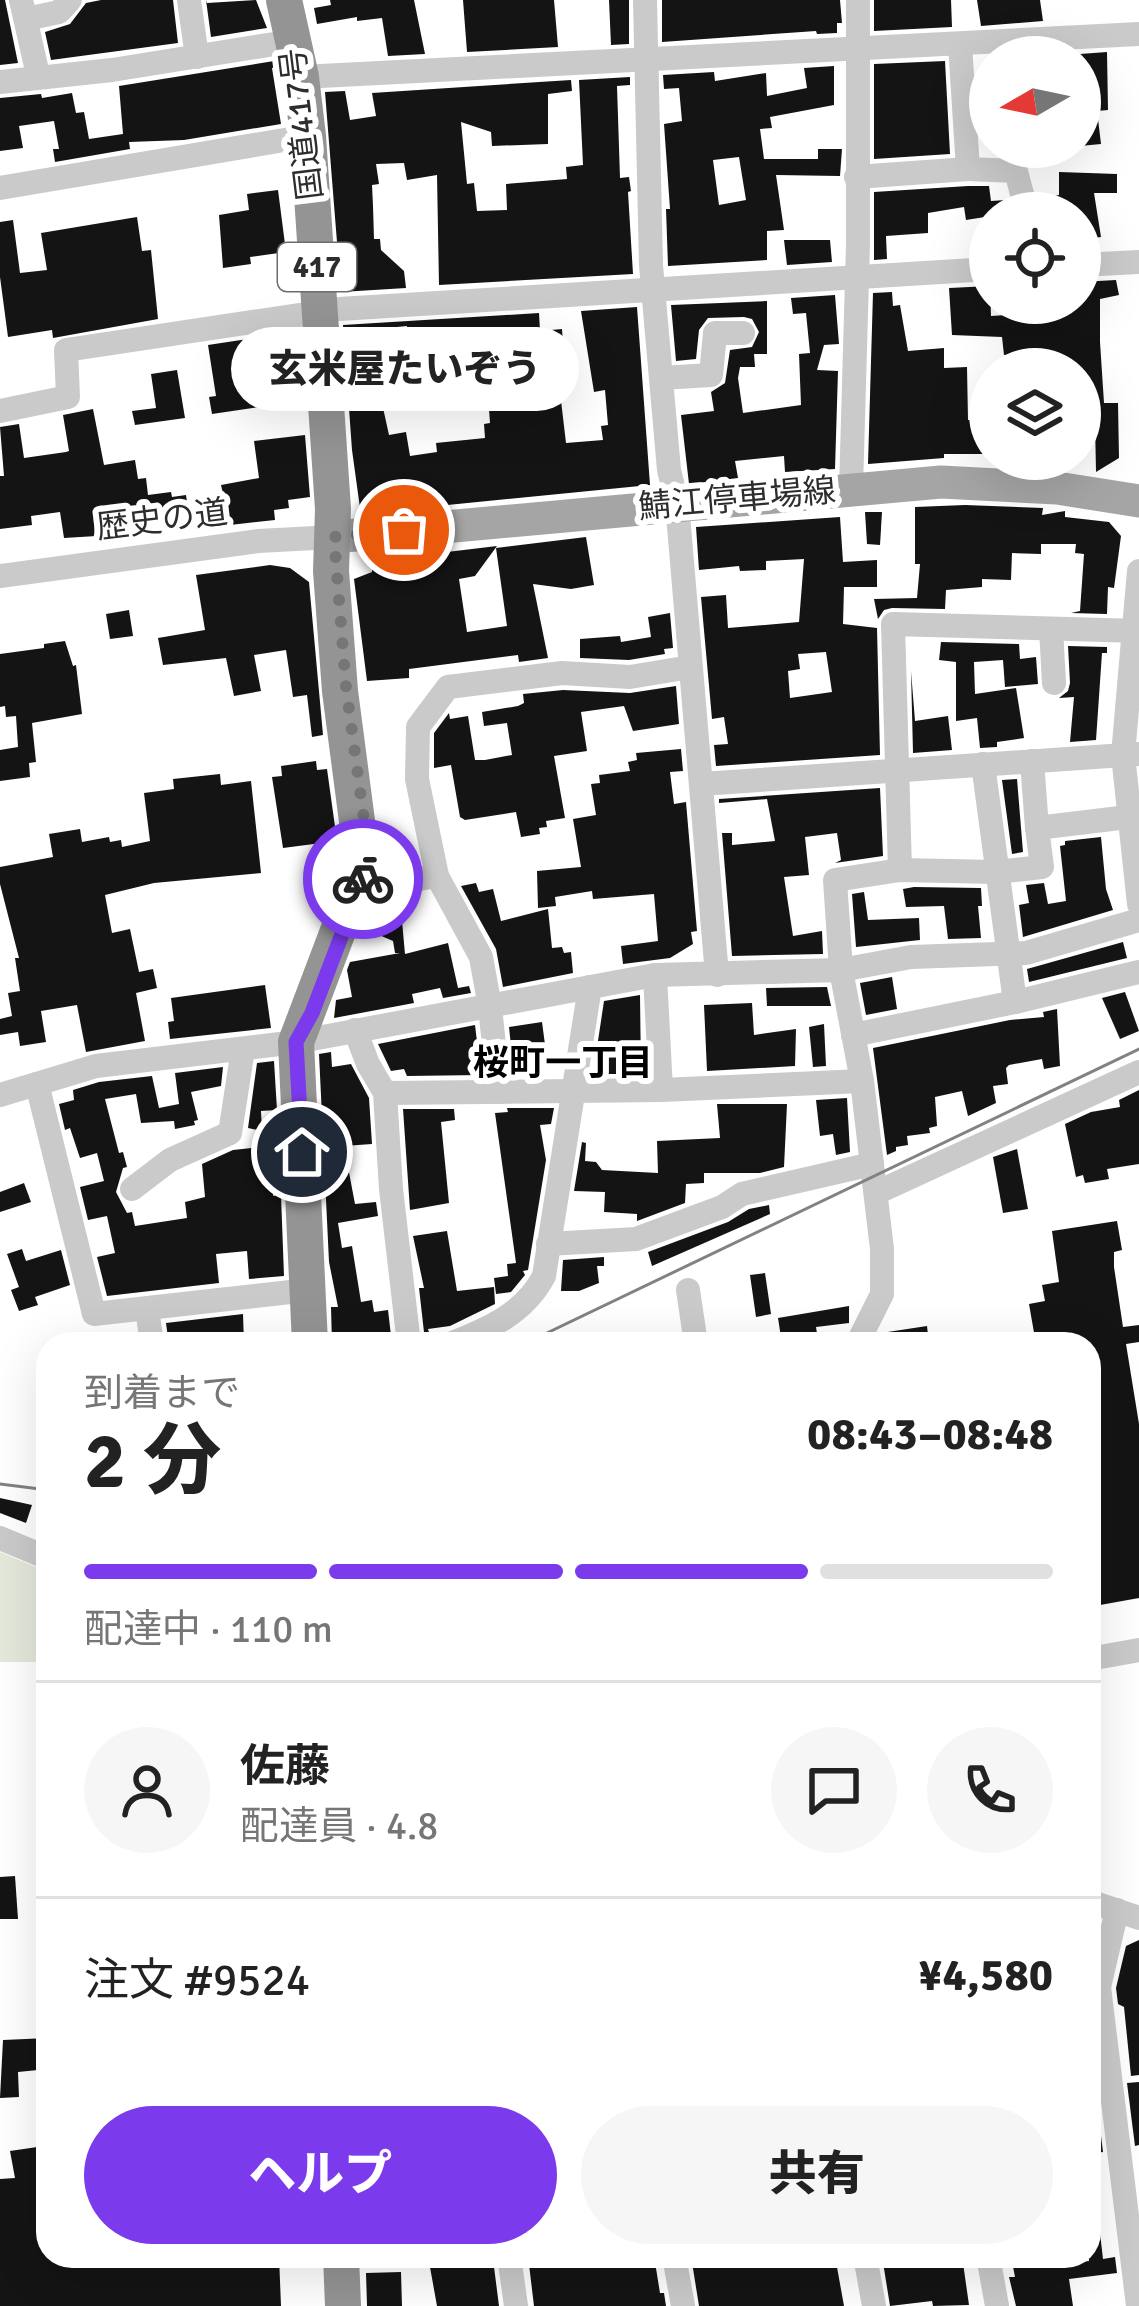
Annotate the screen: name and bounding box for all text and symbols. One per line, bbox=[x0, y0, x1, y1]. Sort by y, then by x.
north arrow bbox=[969, 36, 1101, 168]
map controls bbox=[969, 36, 1101, 480]
street label: 国道417号 bbox=[272, 46, 332, 202]
button: locate bbox=[969, 192, 1101, 324]
road number: 417 bbox=[278, 243, 356, 291]
callout: 玄米屋たいぞう bbox=[230, 326, 578, 410]
text: 玄米屋たいぞう bbox=[268, 345, 542, 393]
button: layers bbox=[969, 348, 1101, 480]
street label: 鯖江停車場線 bbox=[637, 470, 837, 528]
pin bbox=[353, 479, 455, 581]
street label: 歴史の道 bbox=[94, 492, 230, 548]
icon: bag bbox=[371, 497, 437, 563]
courier bbox=[303, 819, 423, 939]
icon: bike bbox=[330, 846, 396, 912]
district label: 桜町一丁目 bbox=[473, 1041, 653, 1086]
pin bbox=[251, 1101, 353, 1203]
icon: home bbox=[269, 1119, 335, 1185]
text: 到着まで bbox=[84, 1369, 240, 1417]
text: 08:43–08:48 bbox=[807, 1407, 1053, 1462]
text: 2 分 bbox=[84, 1414, 221, 1510]
text: 配達中 · 110 m bbox=[84, 1605, 333, 1653]
button: person bbox=[84, 1727, 210, 1853]
button: chat bbox=[771, 1727, 897, 1853]
button: phone bbox=[927, 1727, 1053, 1853]
text: 佐藤 bbox=[240, 1739, 330, 1794]
text: 配達員 · 4.8 bbox=[240, 1802, 438, 1850]
text: ¥4,580 bbox=[918, 1948, 1053, 2003]
text: 注文 #9524 bbox=[84, 1953, 310, 2008]
button: ヘルプ bbox=[84, 2106, 557, 2244]
button: 共有 bbox=[581, 2106, 1053, 2244]

